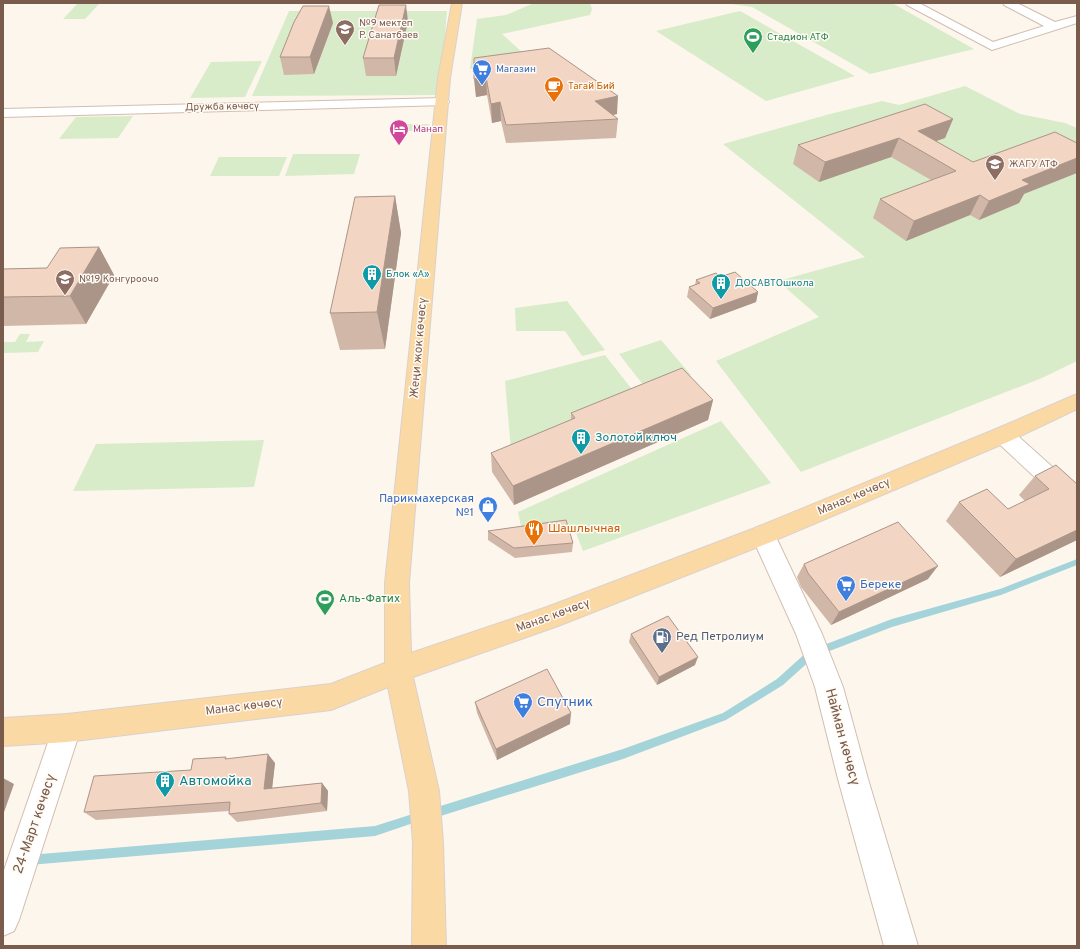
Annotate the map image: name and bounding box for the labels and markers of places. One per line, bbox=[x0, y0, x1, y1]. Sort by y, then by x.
place label: №9 мектеп Р. Санатбаев bbox=[359, 17, 418, 42]
school or university icon: №9 мектеп Р. Санатбаев bbox=[334, 18, 356, 46]
sports icon: Стадион АТФ bbox=[742, 26, 764, 54]
place label: Стадион АТФ bbox=[767, 31, 829, 44]
supermarket icon: Магазин bbox=[471, 58, 493, 86]
place label: Магазин bbox=[496, 63, 536, 76]
cafe icon: Тагай Бий bbox=[543, 75, 565, 103]
place label: Тагай Бий bbox=[568, 80, 615, 93]
hotel icon: Манап bbox=[388, 118, 410, 146]
place label: Манап bbox=[413, 123, 443, 136]
school or university icon: ЖАГУ АТФ bbox=[984, 153, 1006, 181]
place label: ЖАГУ АТФ bbox=[1009, 158, 1058, 171]
building icon: Блок «А» bbox=[361, 263, 383, 291]
school or university icon: №19 Конгуроочо bbox=[54, 268, 76, 296]
place label: Блок «А» bbox=[386, 268, 430, 281]
building icon: ДОСАВТОшкола bbox=[710, 272, 732, 300]
place label: №19 Конгуроочо bbox=[79, 273, 159, 286]
place label: ДОСАВТОшкола bbox=[735, 277, 814, 290]
building icon: Золотой ключ bbox=[570, 427, 592, 455]
place label: Золотой ключ bbox=[595, 430, 677, 446]
place label: Парикмахерская №1 bbox=[379, 491, 474, 521]
shop icon: Парикмахерская №1 bbox=[477, 495, 499, 523]
restaurant icon: Шашлычная bbox=[523, 518, 545, 546]
place label: Шашлычная bbox=[548, 521, 620, 537]
supermarket icon: Береке bbox=[835, 574, 857, 602]
place label: Береке bbox=[860, 577, 901, 593]
sports icon: Аль-Фатих bbox=[314, 588, 336, 616]
place label: Аль-Фатих bbox=[339, 591, 400, 607]
fuel station icon: Ред Петролиум bbox=[651, 626, 673, 654]
place label: Ред Петролиум bbox=[676, 629, 764, 645]
supermarket icon: Спутник bbox=[512, 691, 534, 719]
place label: Спутник bbox=[537, 694, 593, 711]
building icon: Автомойка bbox=[154, 770, 176, 798]
place label: Автомойка bbox=[179, 773, 252, 790]

